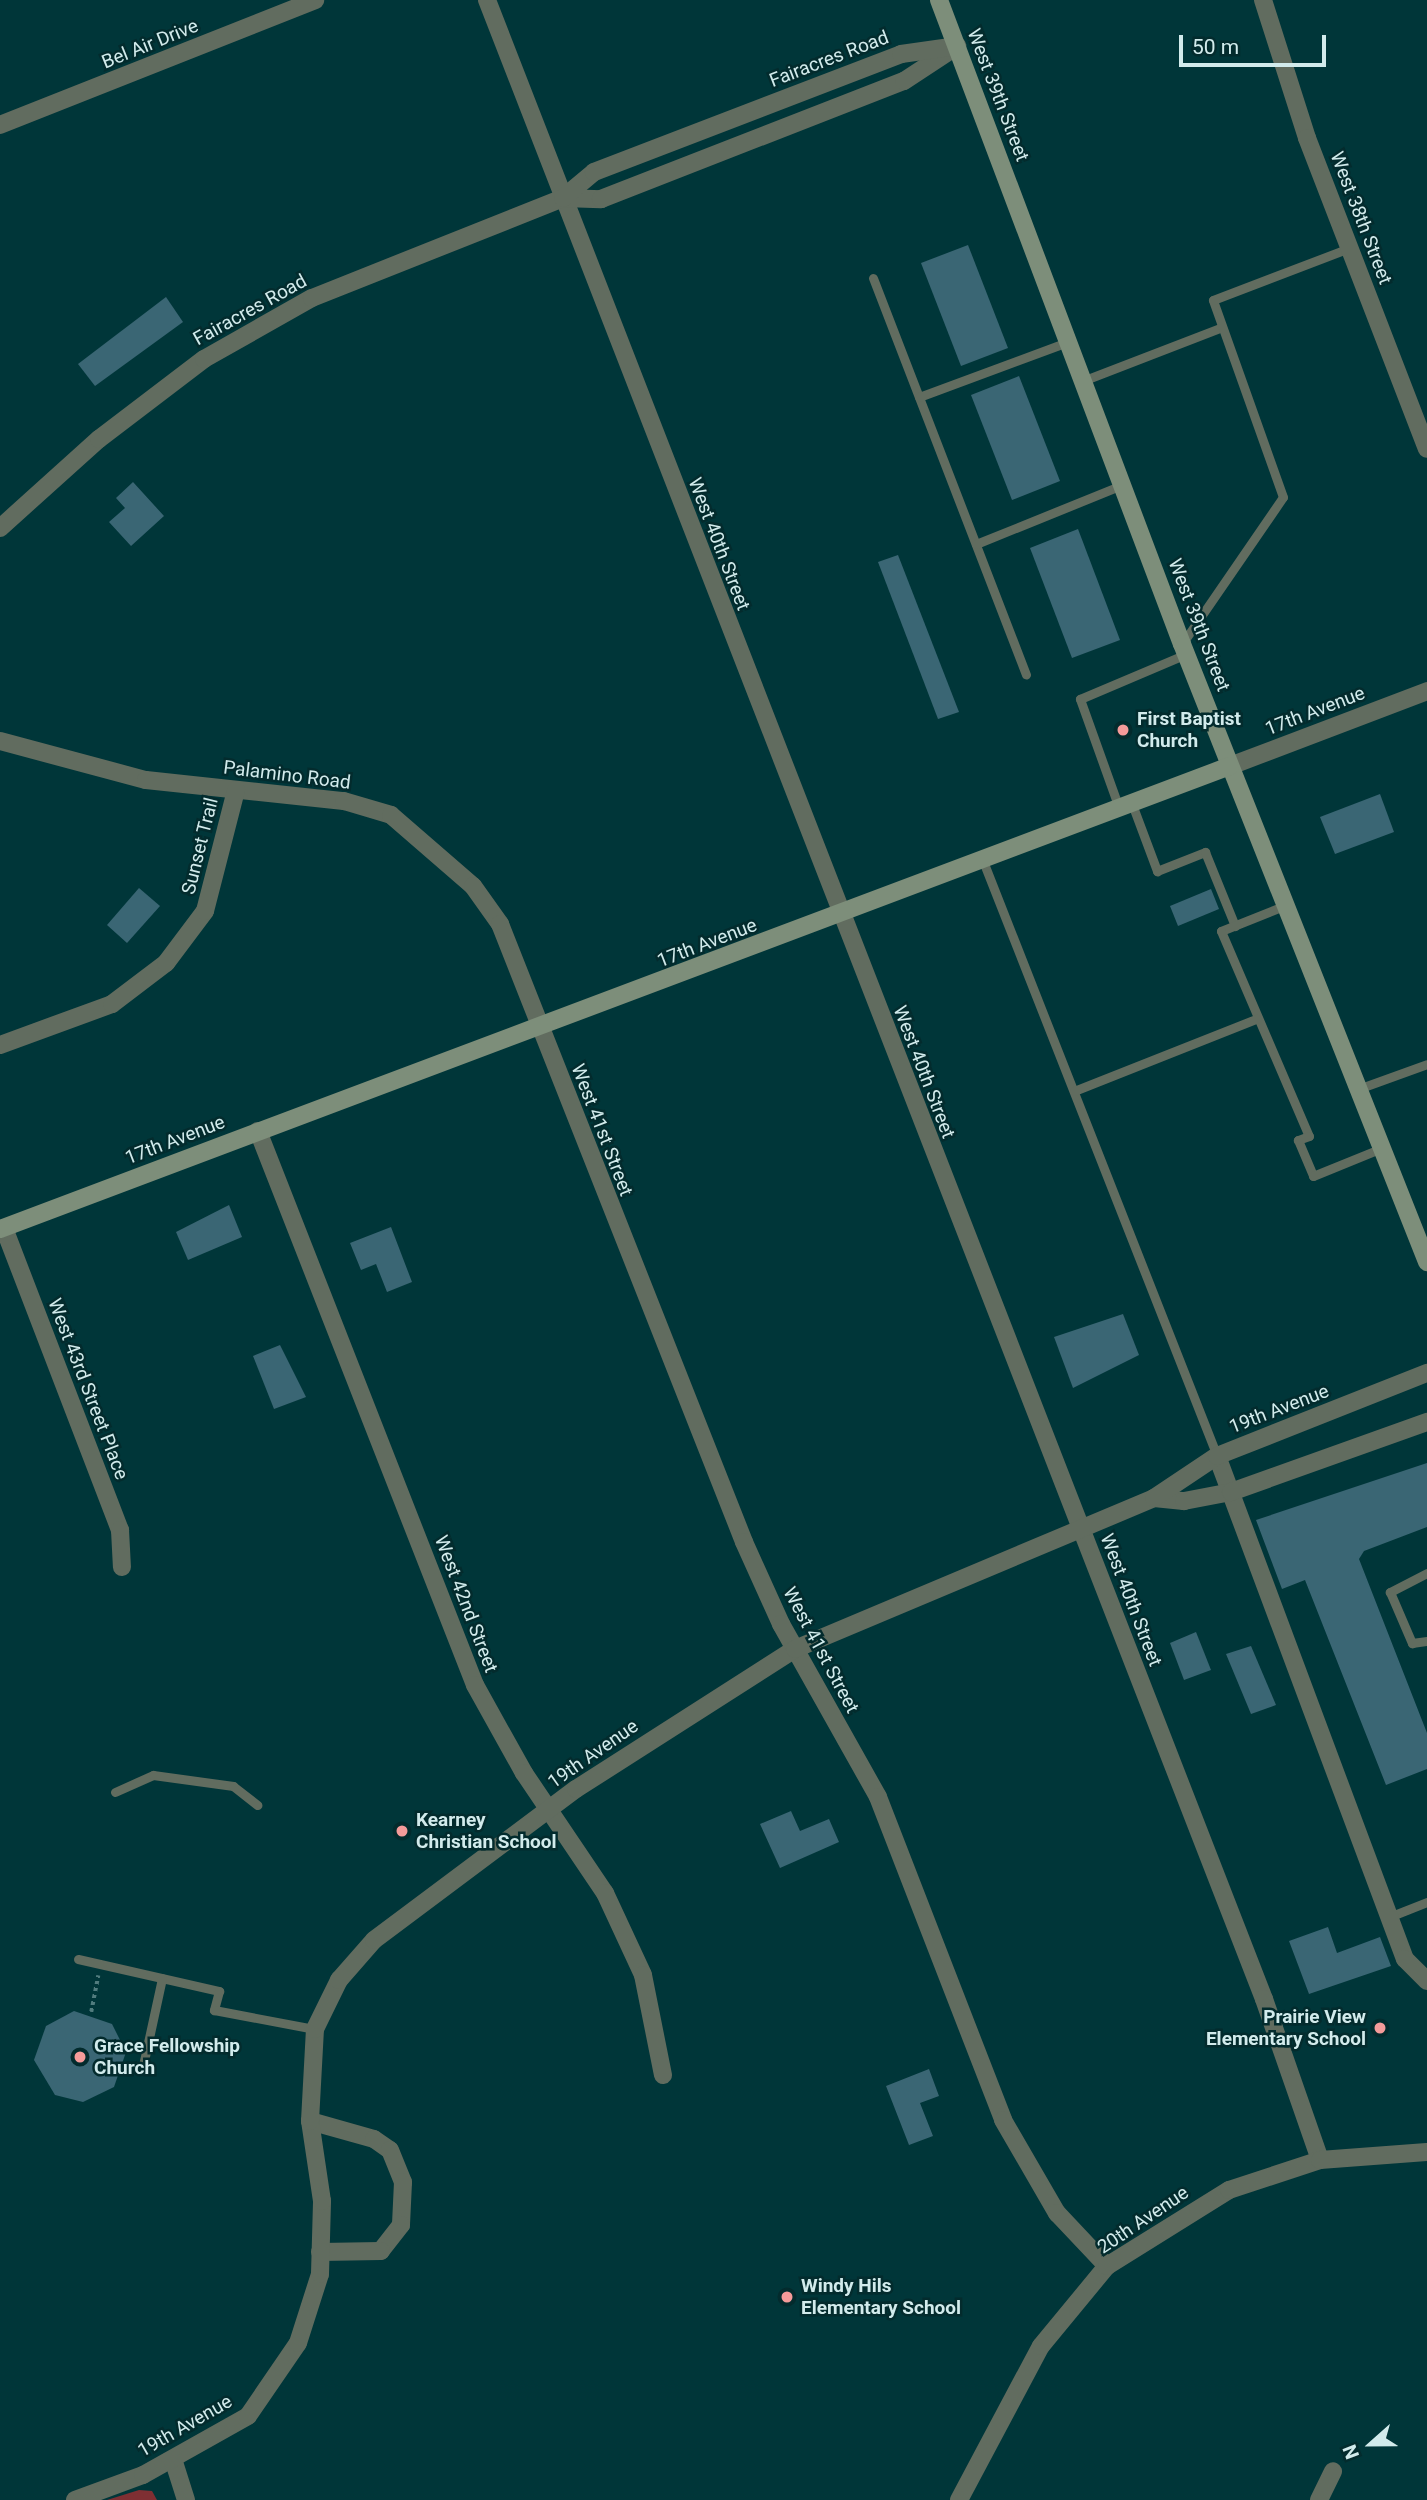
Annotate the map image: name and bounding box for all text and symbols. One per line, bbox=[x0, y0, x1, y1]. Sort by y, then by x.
street label: Bel Air Drive bbox=[98, 14, 202, 74]
scale bar bbox=[1182, 21, 1329, 65]
street label: West 39th Street bbox=[962, 25, 1034, 165]
street label: Fairacres Road bbox=[766, 26, 892, 92]
text: 50 m bbox=[1192, 35, 1239, 59]
street label: West 38th Street bbox=[1325, 148, 1397, 288]
street label: Fairacres Road bbox=[189, 270, 311, 350]
street label: West 40th Street bbox=[683, 474, 755, 614]
street label: West 39th Street bbox=[1163, 555, 1235, 695]
street label: 17th Avenue bbox=[1262, 682, 1368, 740]
place label: First Baptist Church bbox=[1137, 708, 1241, 752]
marker: First Baptist Church bbox=[1115, 722, 1131, 738]
street label: Palamino Road bbox=[222, 756, 352, 794]
street label: Sunset Trail bbox=[177, 795, 223, 897]
street label: 17th Avenue bbox=[654, 914, 760, 972]
street label: West 40th Street bbox=[888, 1002, 960, 1142]
street label: West 41st Street bbox=[566, 1061, 638, 1199]
street label: 17th Avenue bbox=[122, 1111, 228, 1169]
street label: West 43rd Street Place bbox=[43, 1295, 133, 1483]
street label: 19th Avenue bbox=[1226, 1380, 1332, 1438]
street label: West 40th Street bbox=[1095, 1530, 1167, 1670]
street label: West 42nd Street bbox=[429, 1532, 503, 1676]
street label: West 41st Street bbox=[778, 1583, 864, 1717]
street label: 19th Avenue bbox=[544, 1715, 642, 1793]
place label: Kearney Christian School bbox=[416, 1809, 557, 1853]
marker: Kearney Christian School bbox=[394, 1823, 410, 1839]
place label: Prairie View Elementary School bbox=[1206, 2006, 1366, 2050]
marker: Prairie View Elementary School bbox=[1372, 2020, 1388, 2036]
place label: Grace Fellowship Church bbox=[94, 2035, 240, 2079]
marker: Grace Fellowship Church bbox=[72, 2049, 88, 2065]
street label: 20th Avenue bbox=[1093, 2181, 1193, 2259]
place label: Windy Hils Elementary School bbox=[801, 2275, 961, 2319]
marker: Windy Hils Elementary School bbox=[779, 2289, 795, 2305]
street label: 19th Avenue bbox=[134, 2390, 236, 2462]
north arrow bbox=[1336, 2409, 1406, 2479]
text: N bbox=[1338, 2441, 1364, 2462]

